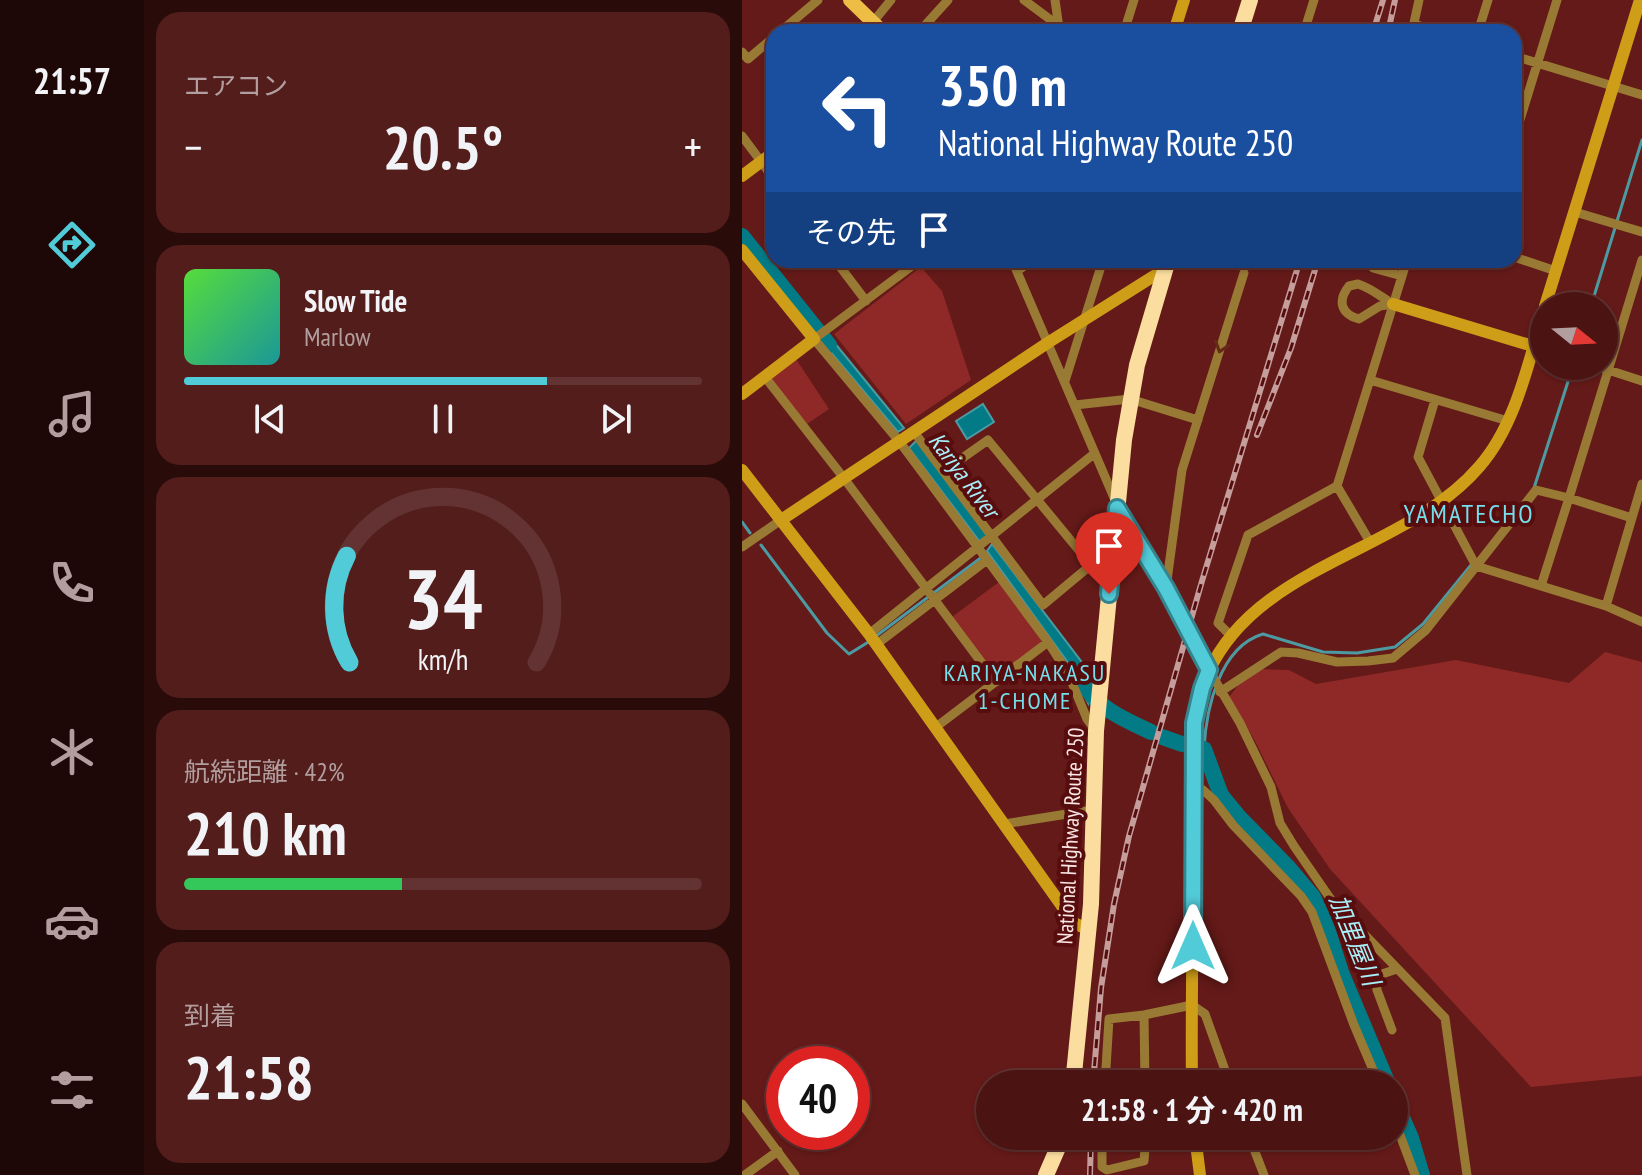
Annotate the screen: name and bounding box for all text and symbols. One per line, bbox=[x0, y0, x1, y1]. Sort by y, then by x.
text: 350 m bbox=[938, 49, 1067, 121]
icon: left bbox=[806, 56, 910, 160]
text: 21:57 bbox=[33, 57, 111, 104]
text: エアコン bbox=[184, 69, 288, 102]
text: 20.5° bbox=[383, 108, 503, 186]
text: − bbox=[184, 118, 202, 175]
text: + bbox=[684, 118, 702, 175]
text: National Highway Route 250 bbox=[938, 119, 1293, 166]
icon: arrive bbox=[912, 208, 956, 252]
text: その先 bbox=[806, 212, 896, 251]
icon: directions bbox=[44, 217, 100, 273]
text: Slow Tide bbox=[304, 281, 407, 320]
north arrow bbox=[1530, 292, 1618, 380]
map controls bbox=[1530, 292, 1618, 380]
text: Marlow bbox=[304, 320, 370, 353]
one-way arrow bbox=[1214, 340, 1230, 353]
icon: music bbox=[44, 386, 100, 442]
icon: previous bbox=[248, 397, 292, 441]
icon: pause bbox=[421, 397, 465, 441]
icon: next bbox=[594, 397, 638, 441]
water label: Kariya River bbox=[922, 426, 1008, 527]
district label: YAMATECHO bbox=[1404, 497, 1534, 530]
pin bbox=[1075, 512, 1143, 594]
icon: arrive bbox=[1087, 524, 1131, 568]
text: 34 bbox=[403, 544, 483, 652]
icon: phone bbox=[44, 555, 100, 611]
text: km/h bbox=[418, 642, 468, 679]
district label: KARIYA-NAKASU 1-CHOME bbox=[944, 657, 1106, 716]
icon: climate bbox=[44, 724, 100, 780]
street label: National Highway Route 250 bbox=[1050, 727, 1090, 945]
text: 航続距離 · 42% bbox=[184, 755, 345, 788]
text: 210 km bbox=[184, 794, 347, 872]
water label: 加里屋川 bbox=[1323, 890, 1388, 993]
icon: car bbox=[44, 893, 100, 949]
position arrow bbox=[1151, 904, 1235, 988]
text: 到着 bbox=[184, 999, 236, 1032]
text: 21:58 bbox=[184, 1038, 314, 1116]
speed limit sign: 40 bbox=[766, 1046, 870, 1150]
icon: filters bbox=[44, 1062, 100, 1118]
text: 21:58 · 1 分 · 420 m bbox=[1081, 1090, 1303, 1129]

